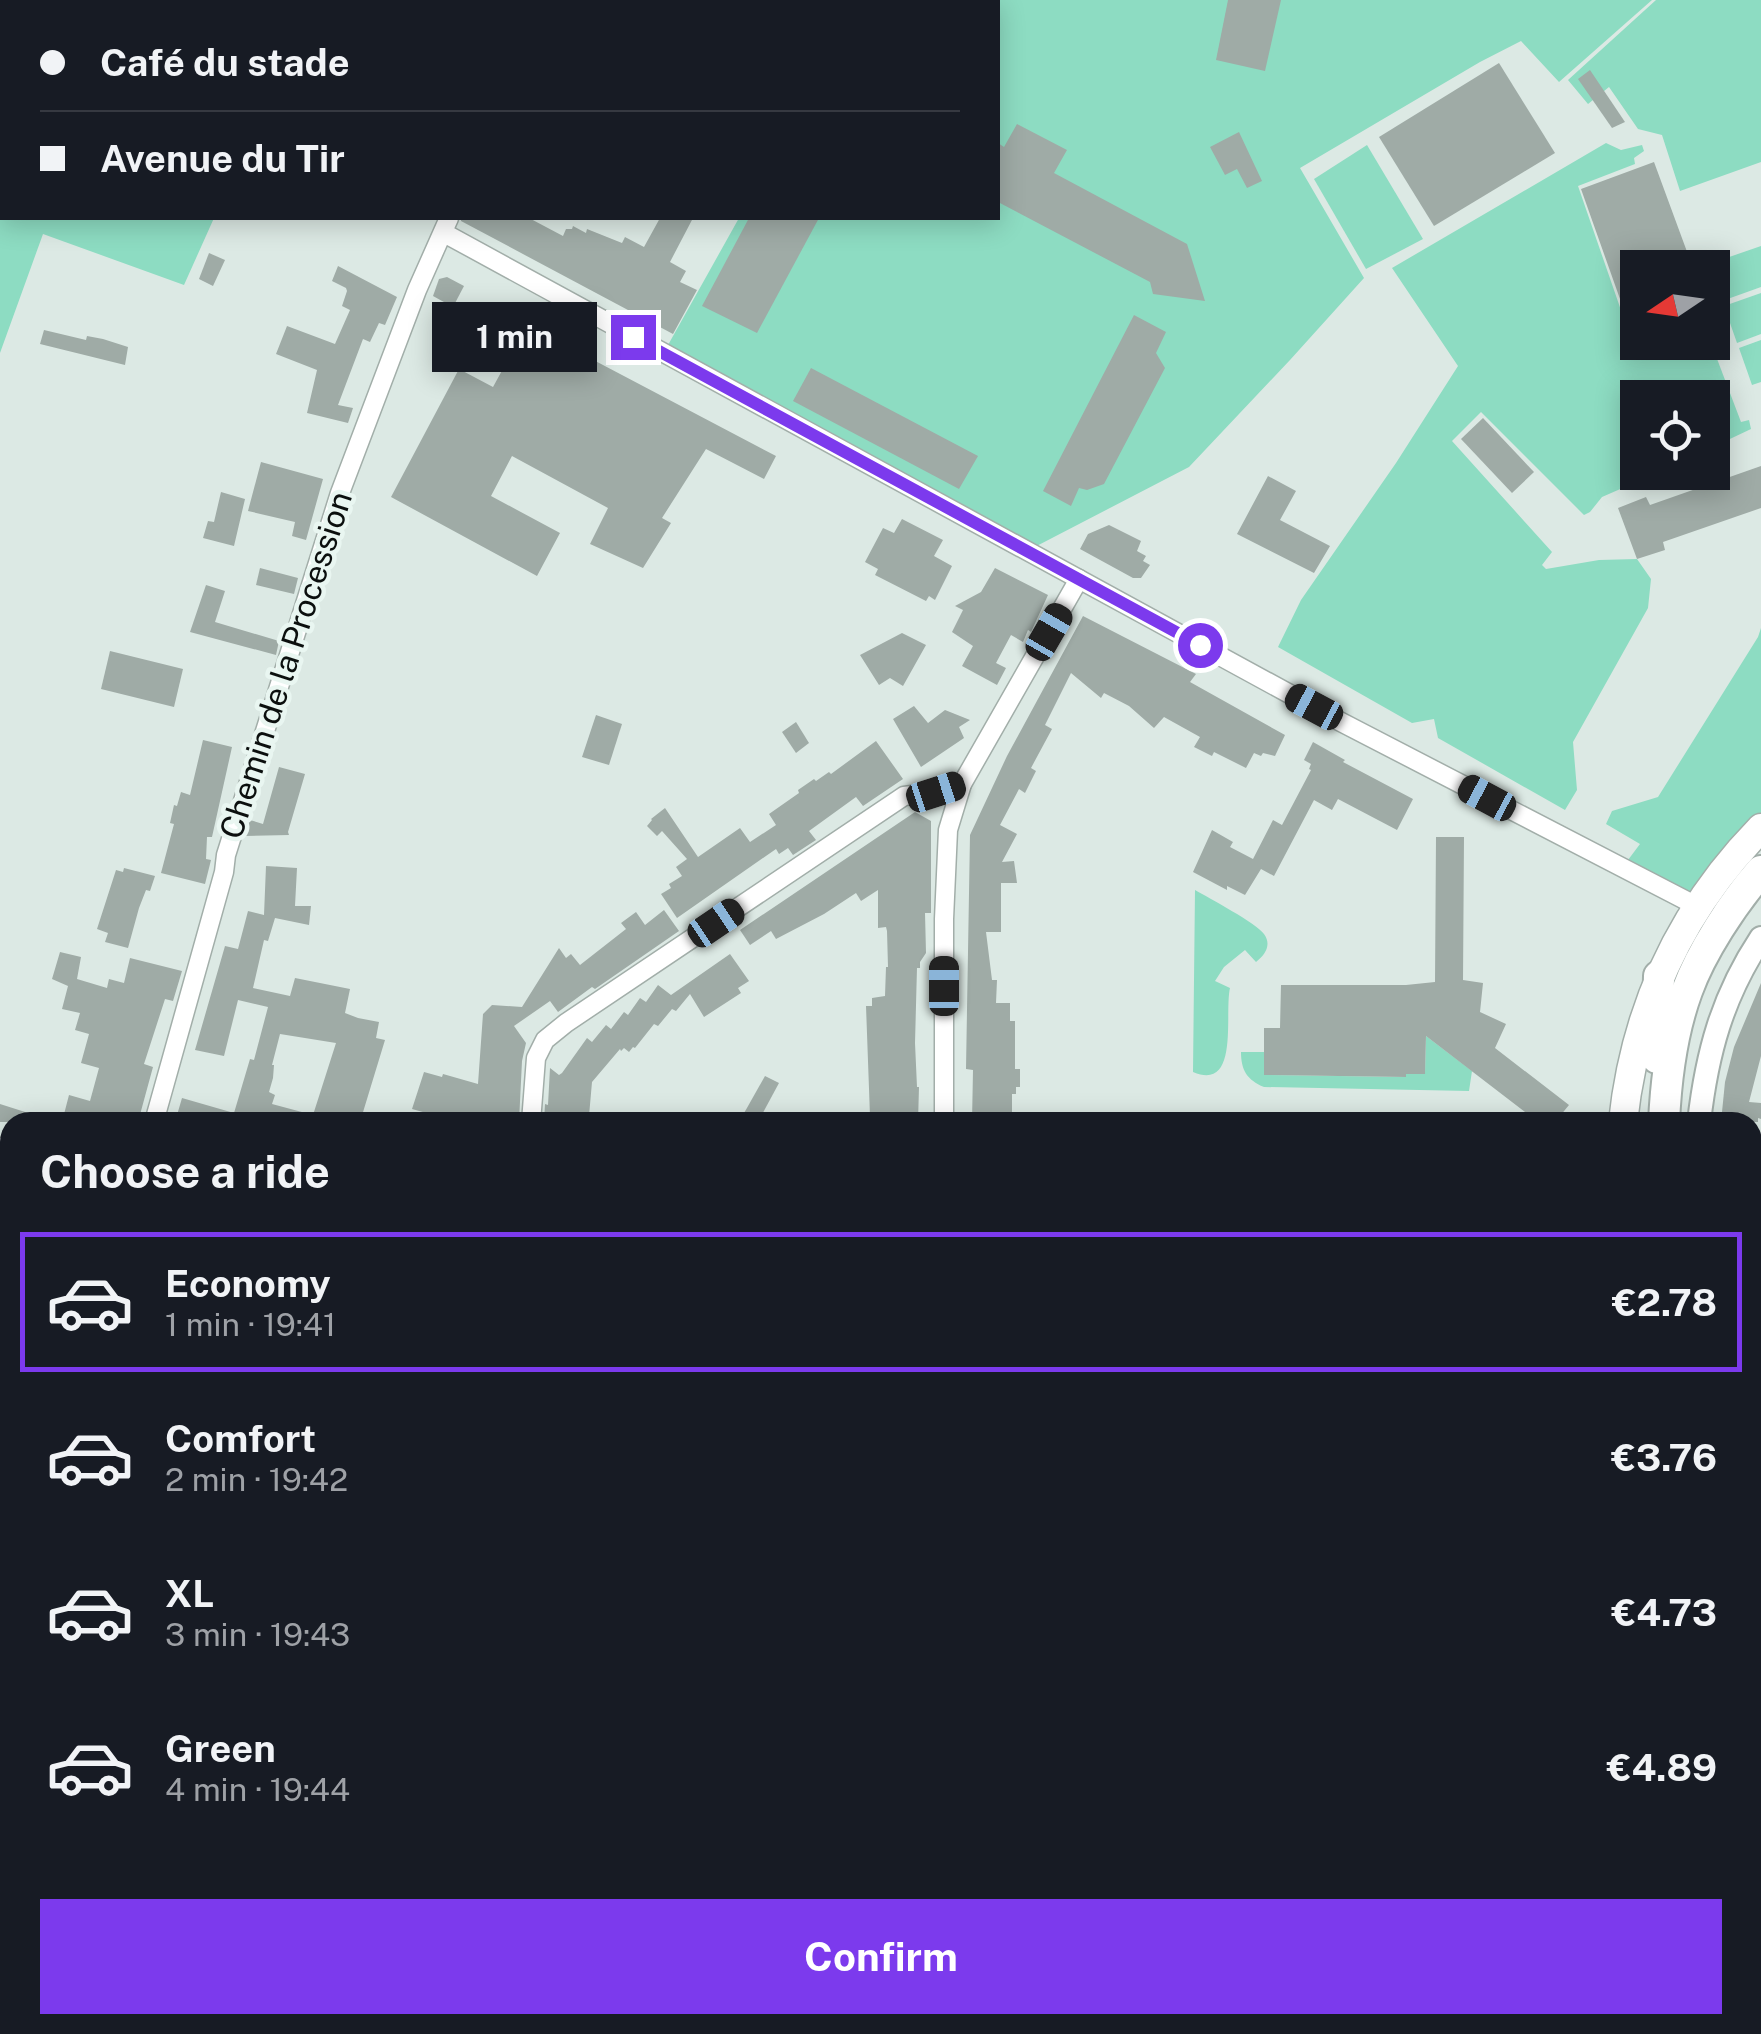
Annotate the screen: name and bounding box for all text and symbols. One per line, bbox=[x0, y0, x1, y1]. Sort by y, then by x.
text: Café du stade bbox=[100, 40, 350, 85]
text: Avenue du Tir bbox=[100, 136, 345, 181]
north arrow bbox=[1620, 250, 1730, 360]
map controls bbox=[1620, 250, 1730, 490]
callout: 1 min bbox=[433, 302, 598, 372]
route end bbox=[611, 315, 656, 360]
text: 1 min bbox=[476, 318, 553, 355]
button: locate bbox=[1620, 380, 1730, 490]
street label: Chemin de la Procession bbox=[212, 487, 359, 843]
car bbox=[1021, 599, 1077, 665]
route start bbox=[1178, 623, 1223, 668]
car bbox=[1280, 680, 1348, 734]
car bbox=[903, 768, 969, 816]
car bbox=[1453, 771, 1521, 825]
car bbox=[683, 894, 749, 952]
car bbox=[929, 956, 959, 1016]
text: Choose a ride bbox=[40, 1145, 330, 1198]
icon: car bbox=[45, 1257, 135, 1347]
text: Economy bbox=[165, 1261, 331, 1306]
text: €2.78 bbox=[1612, 1280, 1717, 1325]
text: 1 min · 19:41 bbox=[165, 1306, 336, 1343]
icon: car bbox=[45, 1412, 135, 1502]
text: Comfort bbox=[165, 1416, 316, 1461]
text: €3.76 bbox=[1611, 1435, 1717, 1480]
text: 2 min · 19:42 bbox=[165, 1461, 348, 1498]
icon: car bbox=[45, 1567, 135, 1657]
text: XL bbox=[165, 1571, 214, 1616]
text: €4.73 bbox=[1611, 1590, 1717, 1635]
text: 3 min · 19:43 bbox=[165, 1616, 350, 1653]
icon: car bbox=[45, 1722, 135, 1812]
text: Green bbox=[165, 1726, 276, 1771]
text: €4.89 bbox=[1607, 1745, 1717, 1790]
text: 4 min · 19:44 bbox=[165, 1771, 350, 1808]
button: Confirm bbox=[40, 1899, 1722, 2014]

